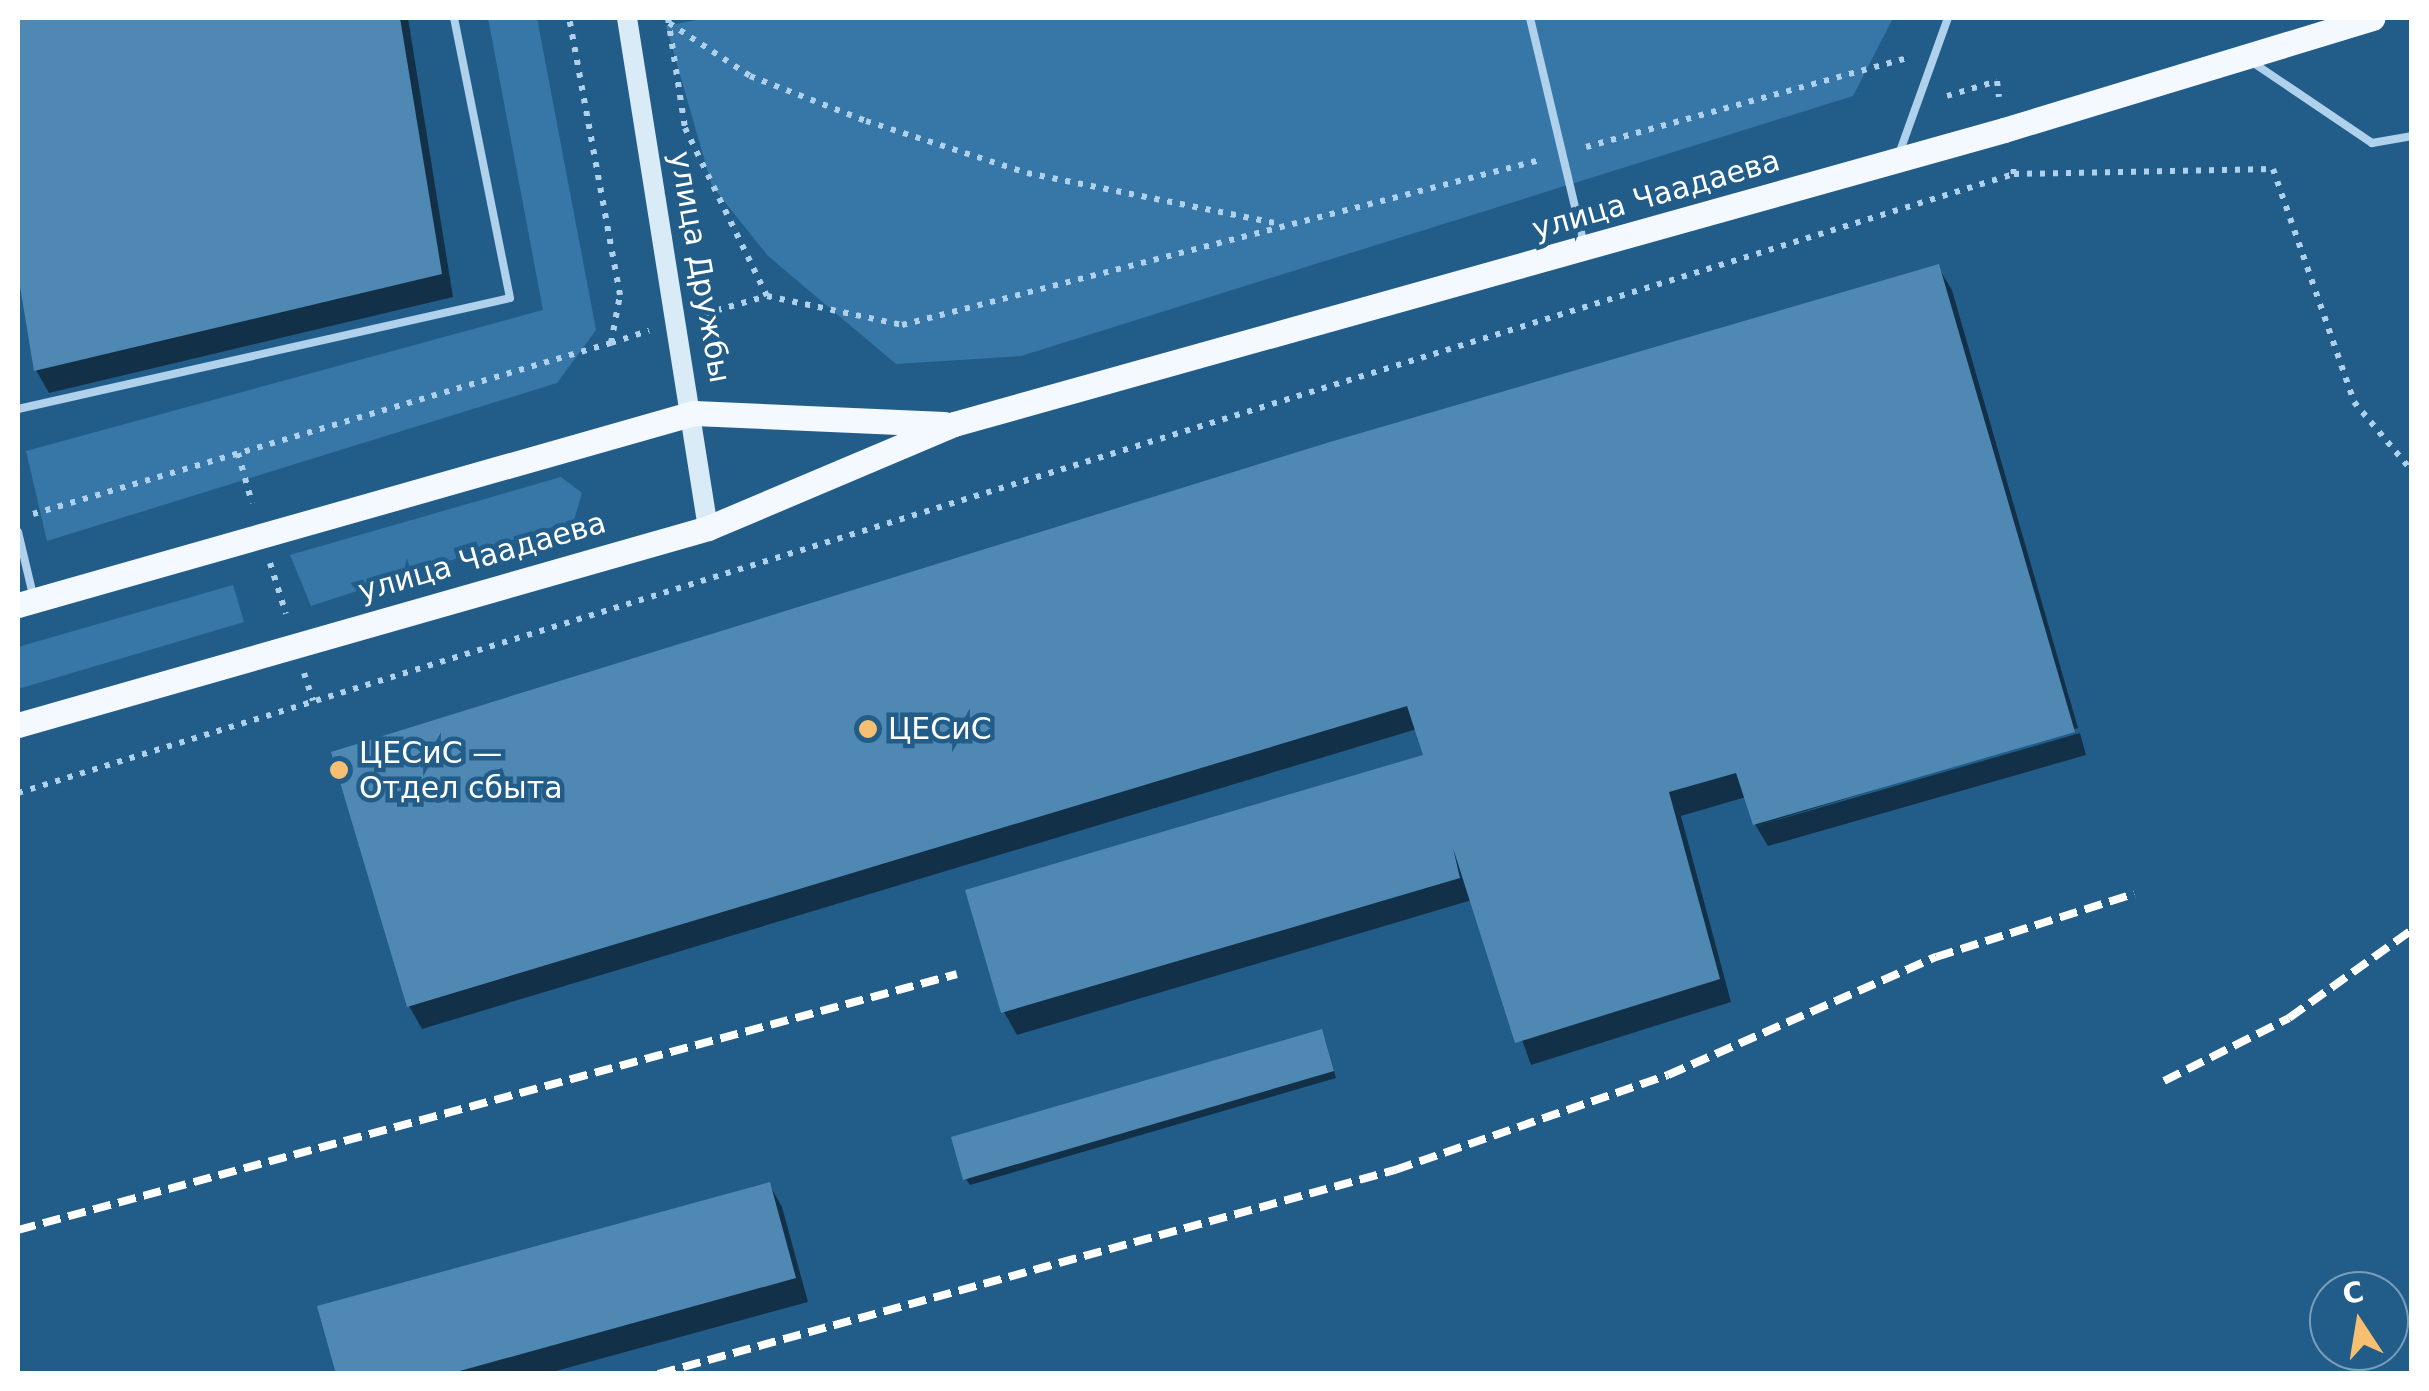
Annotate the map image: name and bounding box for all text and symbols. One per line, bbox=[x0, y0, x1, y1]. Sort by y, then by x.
street label: улица Чаадаева bbox=[1528, 142, 1784, 248]
street label: улица Дружбы bbox=[662, 149, 738, 385]
street label: улица Чаадаева bbox=[354, 504, 610, 610]
place label: ЦЕСиС bbox=[888, 711, 992, 747]
marker: ЦЕСиС bbox=[857, 718, 879, 740]
place label: ЦЕСиС — Отдел сбыта bbox=[359, 735, 563, 806]
marker: ЦЕСиС — Отдел сбыта bbox=[328, 759, 350, 781]
north arrow bbox=[2309, 1271, 2409, 1371]
text: С bbox=[2340, 1275, 2367, 1311]

